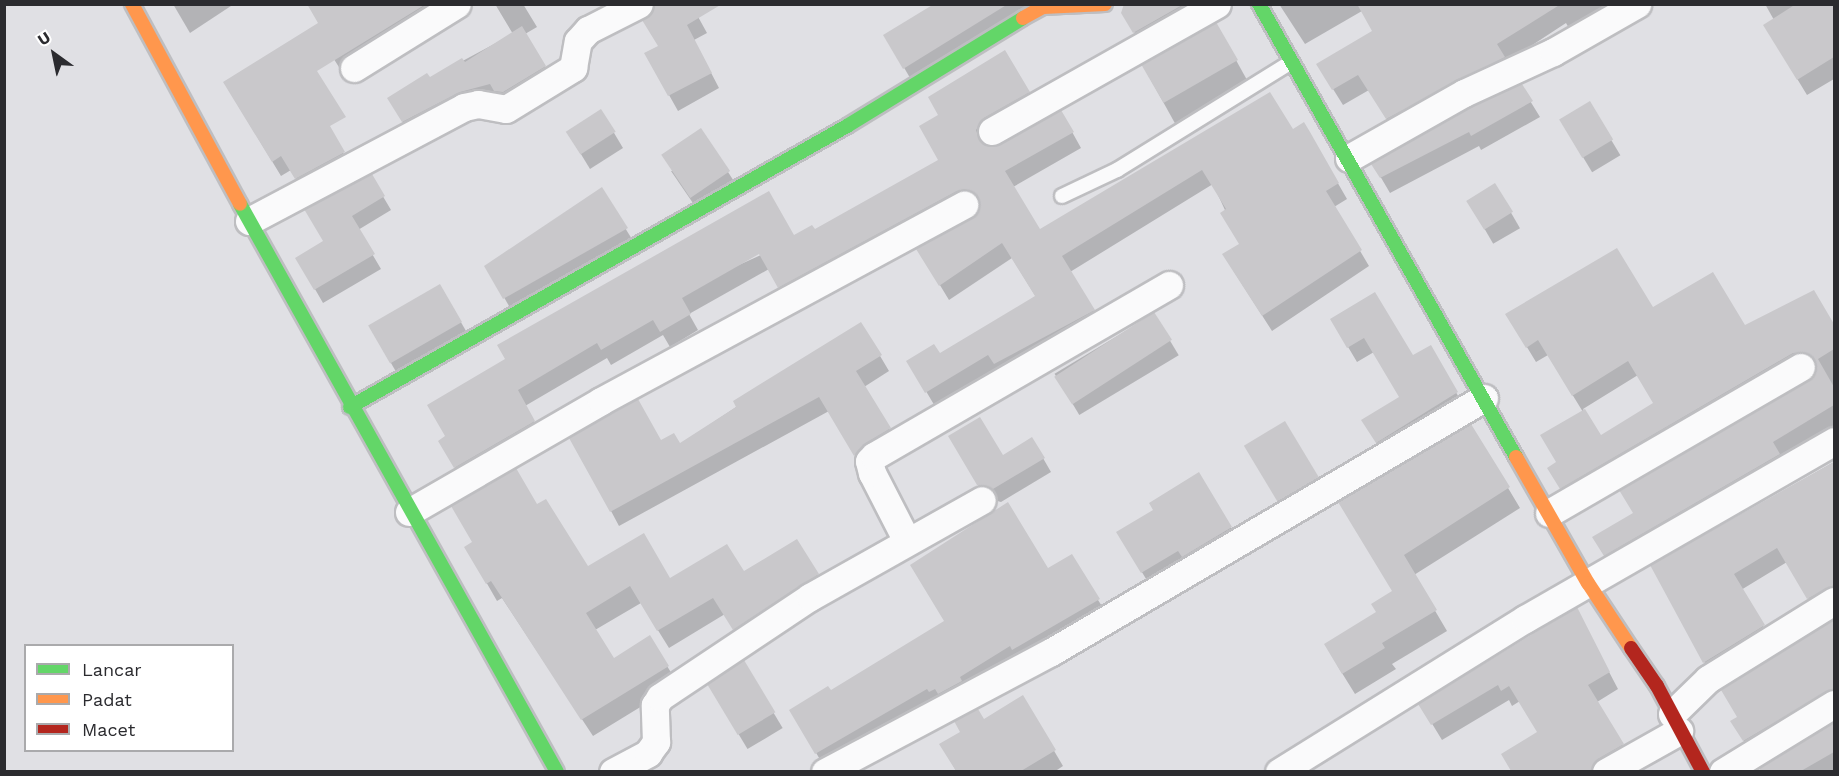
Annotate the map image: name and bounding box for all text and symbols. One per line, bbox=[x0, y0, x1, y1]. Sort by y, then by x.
north arrow bbox=[24, 24, 84, 84]
text: U bbox=[34, 27, 54, 50]
legend bbox=[24, 644, 234, 752]
text: Lancar bbox=[82, 659, 142, 680]
text: Padat bbox=[82, 689, 132, 710]
text: Macet bbox=[82, 719, 135, 740]

